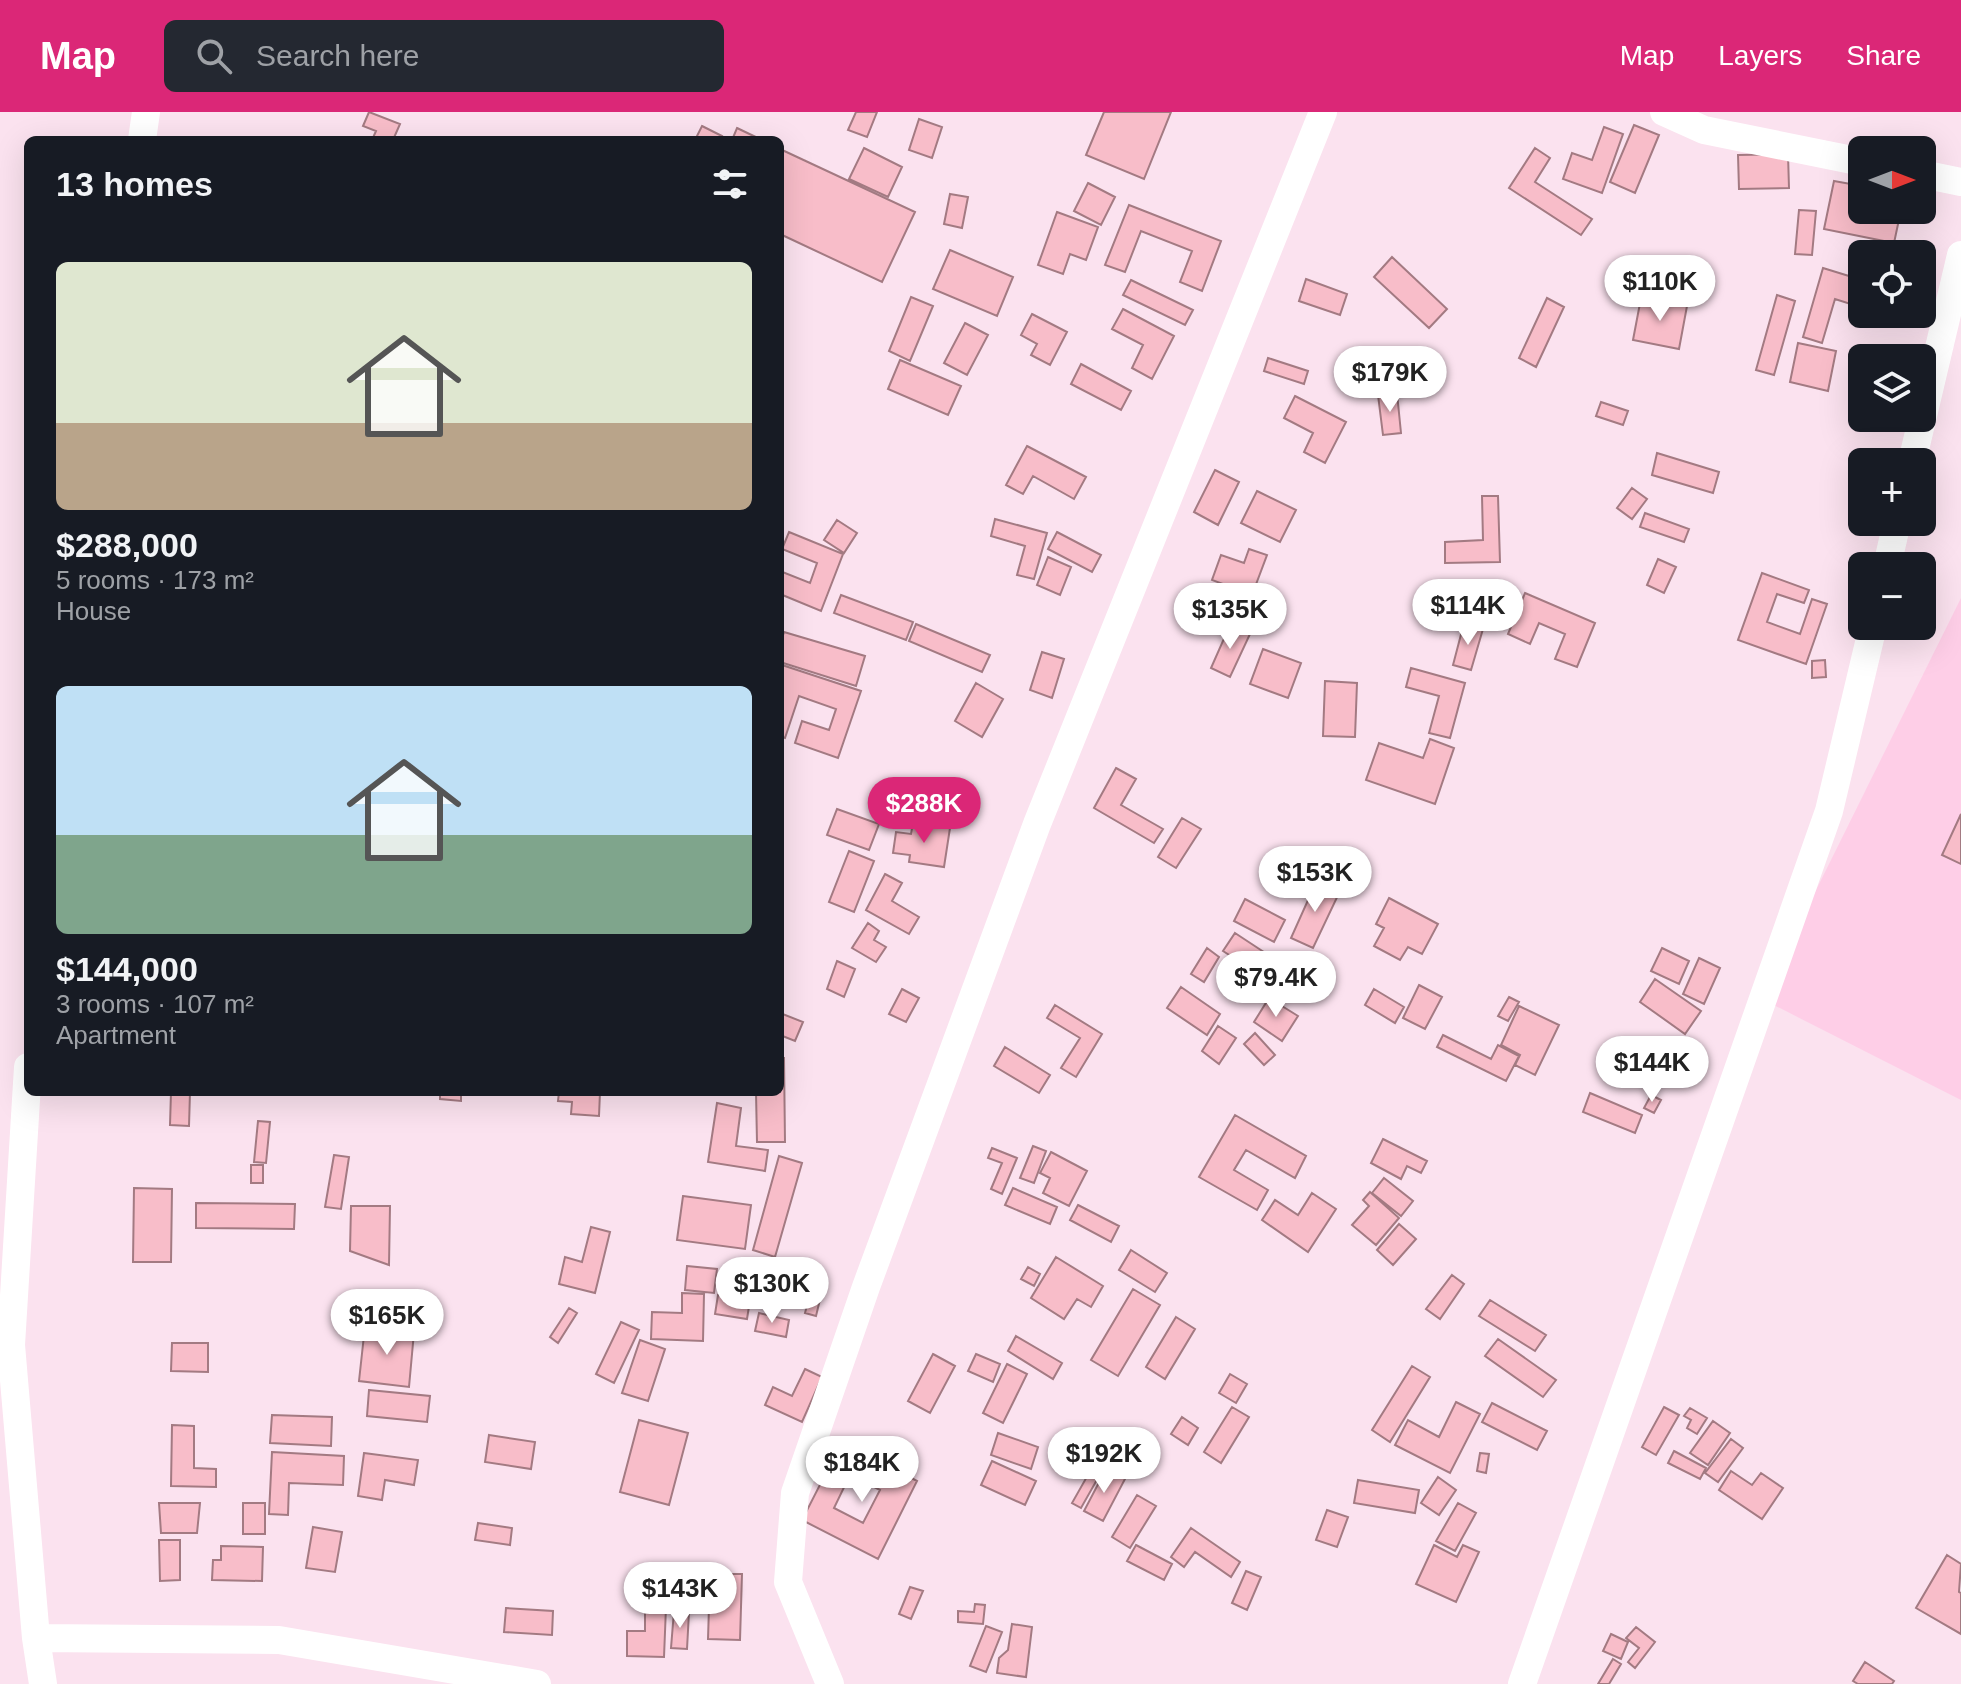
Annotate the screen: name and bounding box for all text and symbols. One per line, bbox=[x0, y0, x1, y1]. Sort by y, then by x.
search box bbox=[164, 20, 724, 92]
icon: search bbox=[192, 34, 236, 78]
text: Map bbox=[40, 35, 116, 77]
text: Search here bbox=[256, 39, 419, 72]
text: Map bbox=[1620, 40, 1674, 71]
text: Layers bbox=[1718, 40, 1802, 71]
text: Share bbox=[1846, 40, 1921, 71]
north arrow bbox=[1848, 136, 1936, 224]
map controls bbox=[1848, 136, 1936, 640]
icon: filters bbox=[708, 162, 752, 206]
text: 13 homes bbox=[56, 165, 213, 203]
button: locate bbox=[1848, 240, 1936, 328]
pin: $110K bbox=[1604, 255, 1716, 323]
text: $110K bbox=[1622, 266, 1698, 296]
icon: home bbox=[332, 314, 476, 458]
button: layers bbox=[1848, 344, 1936, 432]
pin: $179K bbox=[1334, 346, 1446, 414]
text: $179K bbox=[1352, 357, 1428, 387]
button: + bbox=[1848, 448, 1936, 536]
text: $288,000 bbox=[56, 526, 198, 564]
button: − bbox=[1848, 552, 1936, 640]
text: 5 rooms · 173 m² bbox=[56, 565, 254, 595]
pin: $114K bbox=[1412, 579, 1524, 647]
pin: $135K bbox=[1174, 583, 1286, 651]
text: $114K bbox=[1430, 590, 1506, 620]
text: $135K bbox=[1192, 594, 1268, 624]
text: House bbox=[56, 596, 131, 626]
icon: home bbox=[332, 738, 476, 882]
pin: $288K bbox=[868, 777, 980, 845]
text: $288K bbox=[886, 788, 962, 818]
pin: $153K bbox=[1259, 846, 1371, 914]
text: $153K bbox=[1277, 857, 1353, 887]
text: $144,000 bbox=[56, 950, 198, 988]
pin: $79.4K bbox=[1211, 951, 1341, 1019]
text: $79.4K bbox=[1234, 962, 1318, 992]
text: 3 rooms · 107 m² bbox=[56, 989, 254, 1019]
text: Apartment bbox=[56, 1020, 176, 1050]
pin: $144K bbox=[1596, 1036, 1708, 1104]
text: $144K bbox=[1614, 1047, 1690, 1077]
pin: $130K bbox=[716, 1257, 828, 1325]
text: $130K bbox=[734, 1268, 810, 1298]
pin: $165K bbox=[331, 1289, 443, 1357]
text: $165K bbox=[349, 1300, 425, 1330]
pin: $192K bbox=[1048, 1427, 1160, 1495]
pin: $184K bbox=[806, 1436, 918, 1504]
text: $192K bbox=[1066, 1438, 1142, 1468]
text: $184K bbox=[824, 1447, 900, 1477]
pin: $143K bbox=[624, 1562, 736, 1630]
text: $143K bbox=[642, 1573, 718, 1603]

